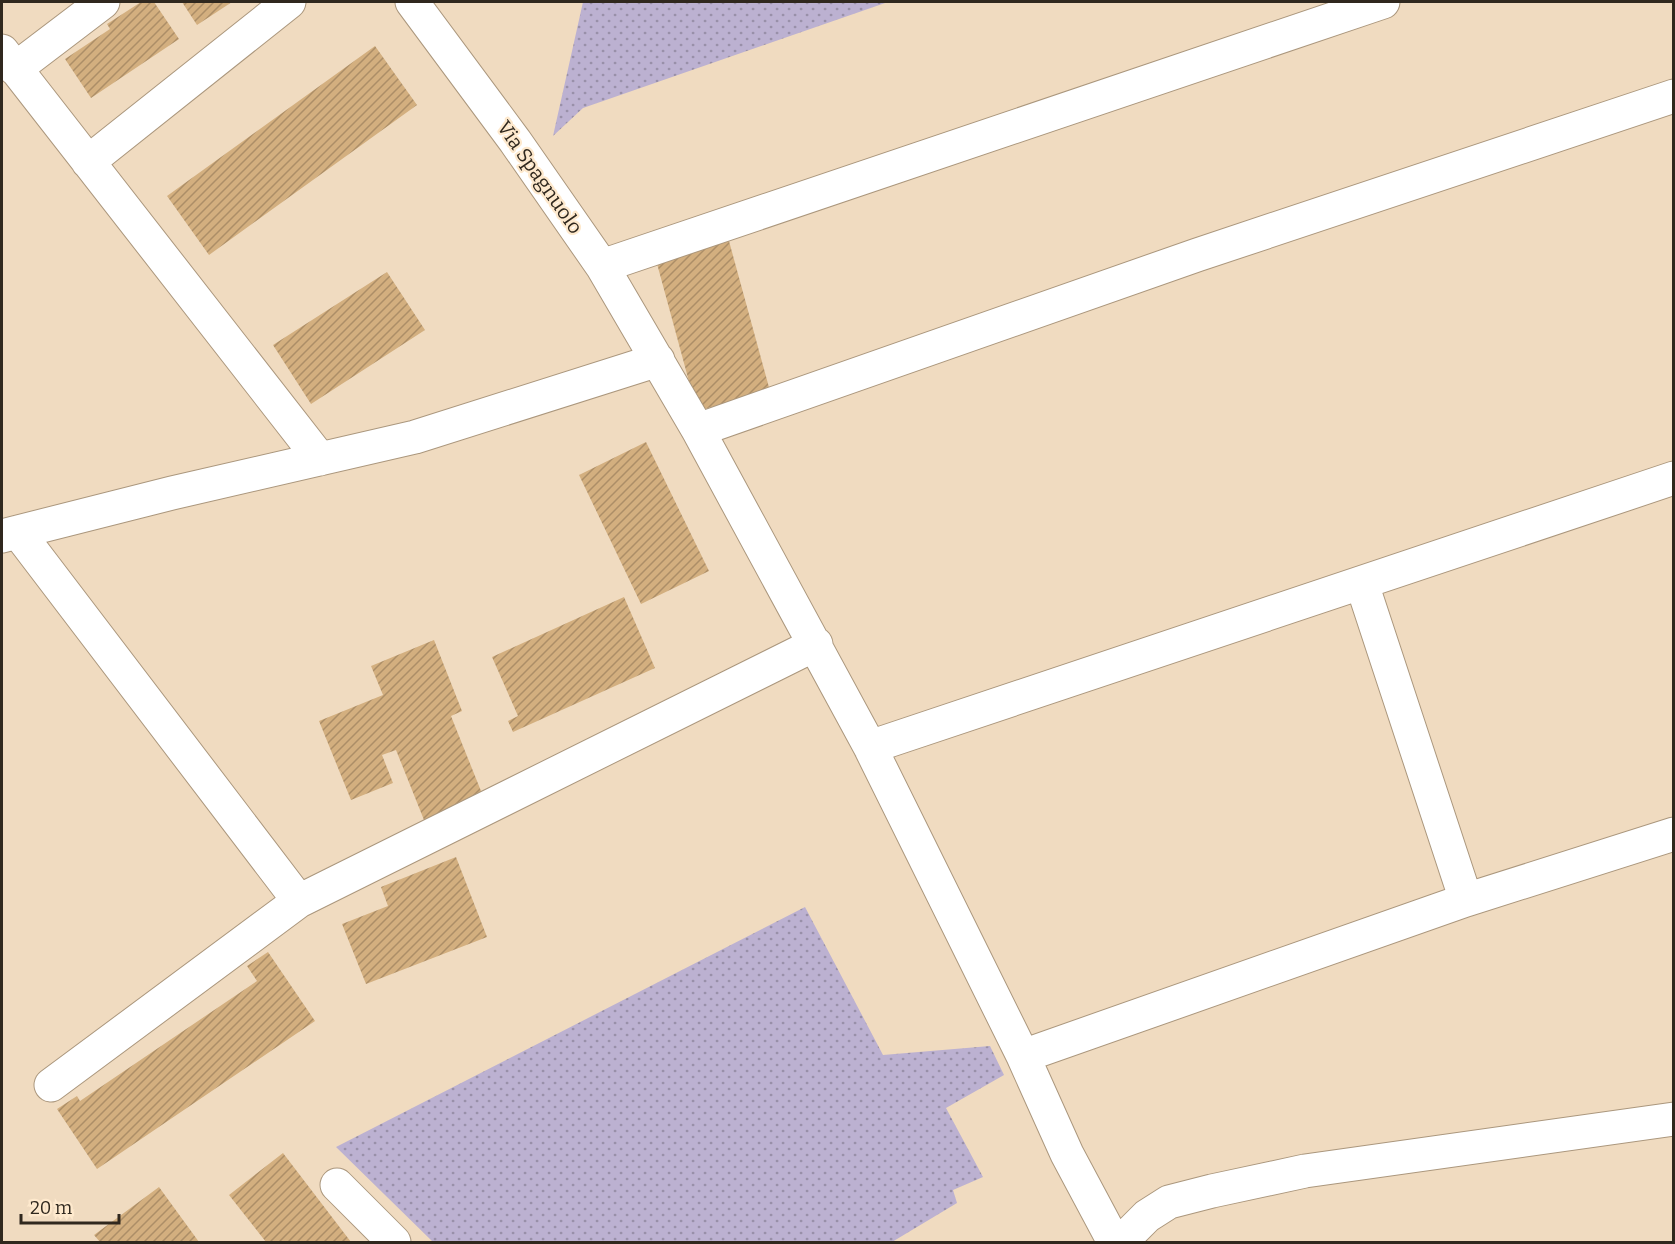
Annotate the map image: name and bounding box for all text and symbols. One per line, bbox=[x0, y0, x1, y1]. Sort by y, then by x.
street label: Via Spagnuolo bbox=[492, 116, 588, 238]
scale bar bbox=[21, 1187, 118, 1225]
text: 20 m bbox=[30, 1197, 72, 1219]

